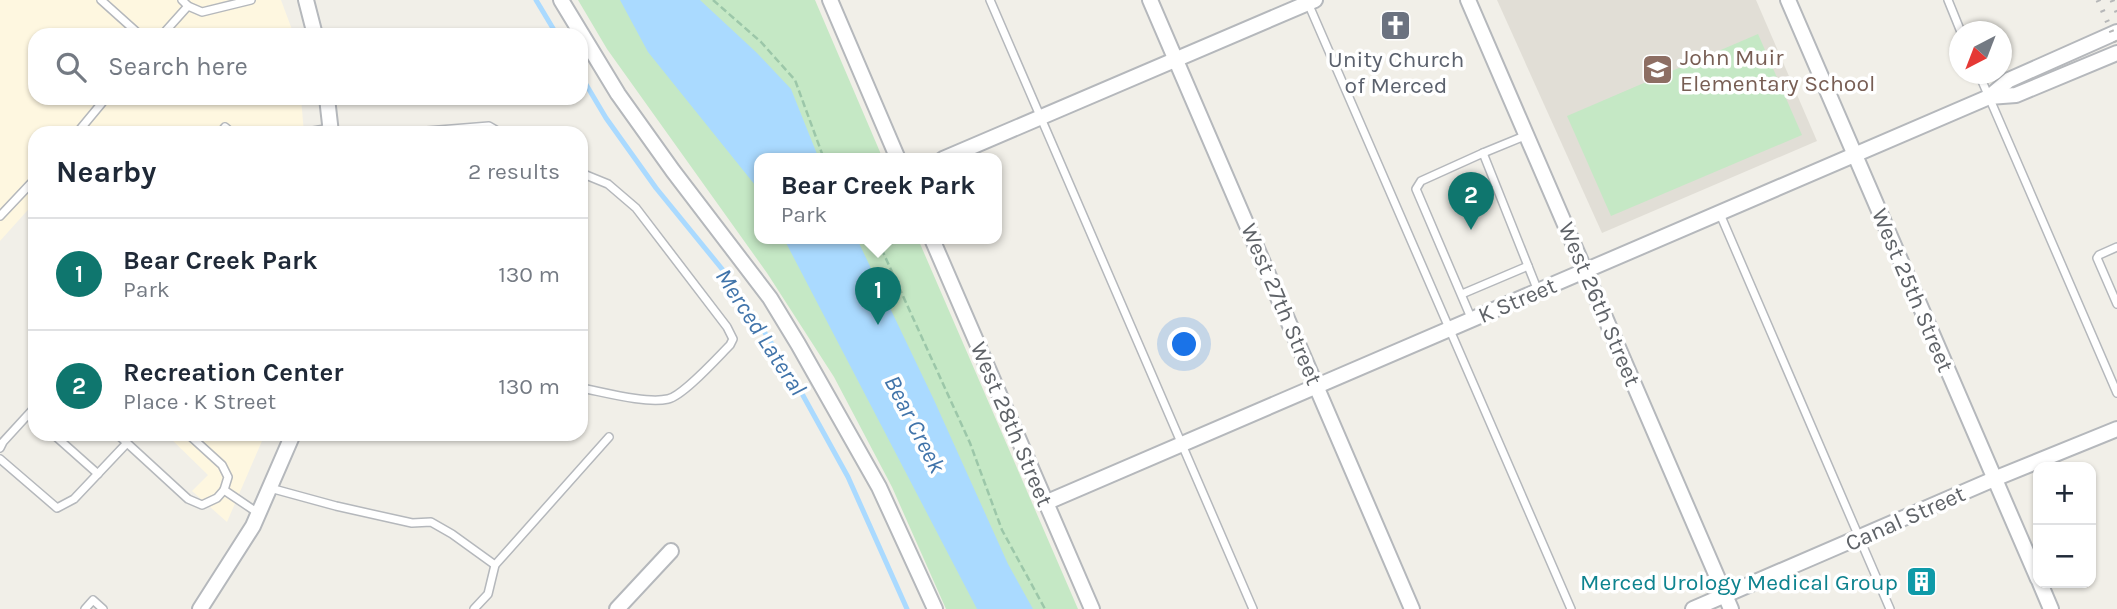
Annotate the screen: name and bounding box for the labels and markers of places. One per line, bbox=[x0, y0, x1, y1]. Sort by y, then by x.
church icon: Unity Church of Merced bbox=[1379, 8, 1413, 42]
place label: John Muir Elementary School bbox=[1680, 44, 1875, 97]
place label: Unity Church of Merced bbox=[1328, 46, 1464, 99]
school or university icon: John Muir Elementary School bbox=[1640, 53, 1674, 87]
pin: 2 bbox=[1448, 172, 1494, 230]
pin: 1 bbox=[855, 267, 901, 325]
building icon: Merced Urology Medical Group bbox=[1904, 565, 1938, 599]
place label: Merced Urology Medical Group bbox=[1580, 569, 1898, 596]

